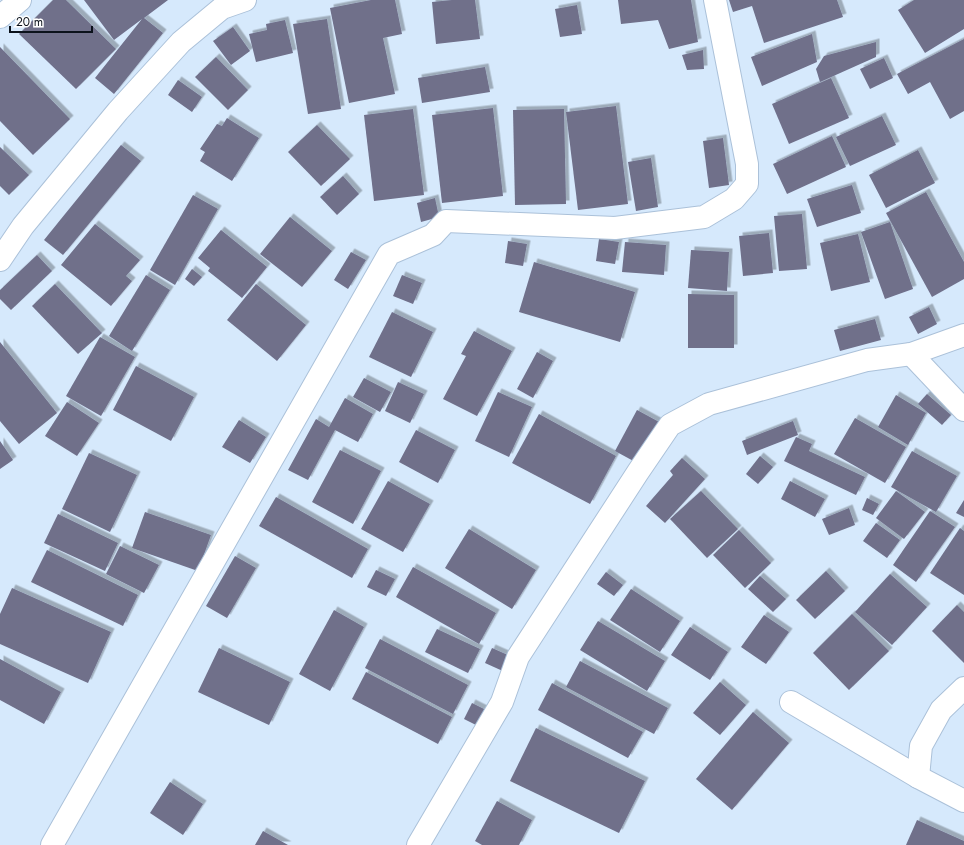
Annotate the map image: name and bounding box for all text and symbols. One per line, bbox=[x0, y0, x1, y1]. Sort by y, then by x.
scale bar bbox=[10, 8, 92, 34]
text: 20 m bbox=[16, 13, 43, 31]

